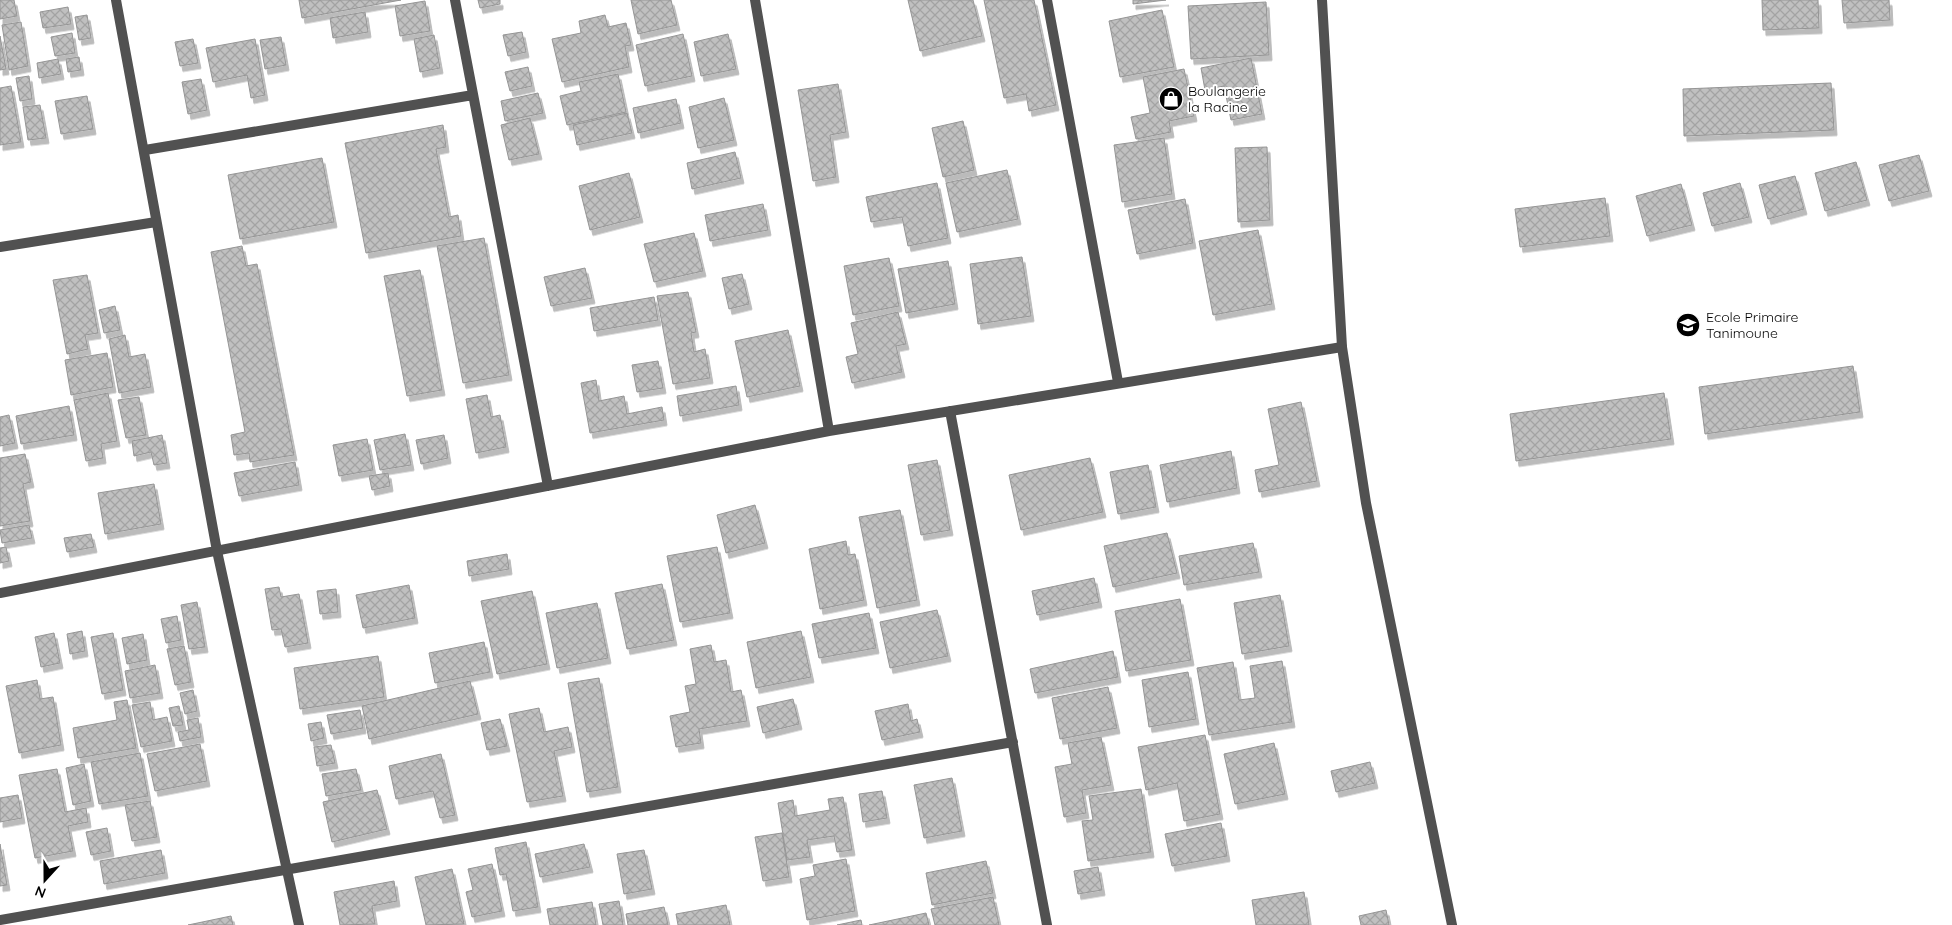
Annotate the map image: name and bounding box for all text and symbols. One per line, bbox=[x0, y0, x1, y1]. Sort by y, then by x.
place label: Boulangerie la Racine bbox=[1188, 82, 1266, 116]
shop icon: Boulangerie la Racine bbox=[1158, 86, 1184, 112]
place label: Ecole Primaire Tanimoune bbox=[1706, 308, 1798, 342]
school or university icon: Ecole Primaire Tanimoune bbox=[1675, 312, 1701, 338]
north arrow bbox=[20, 855, 70, 905]
text: N bbox=[32, 882, 48, 902]

